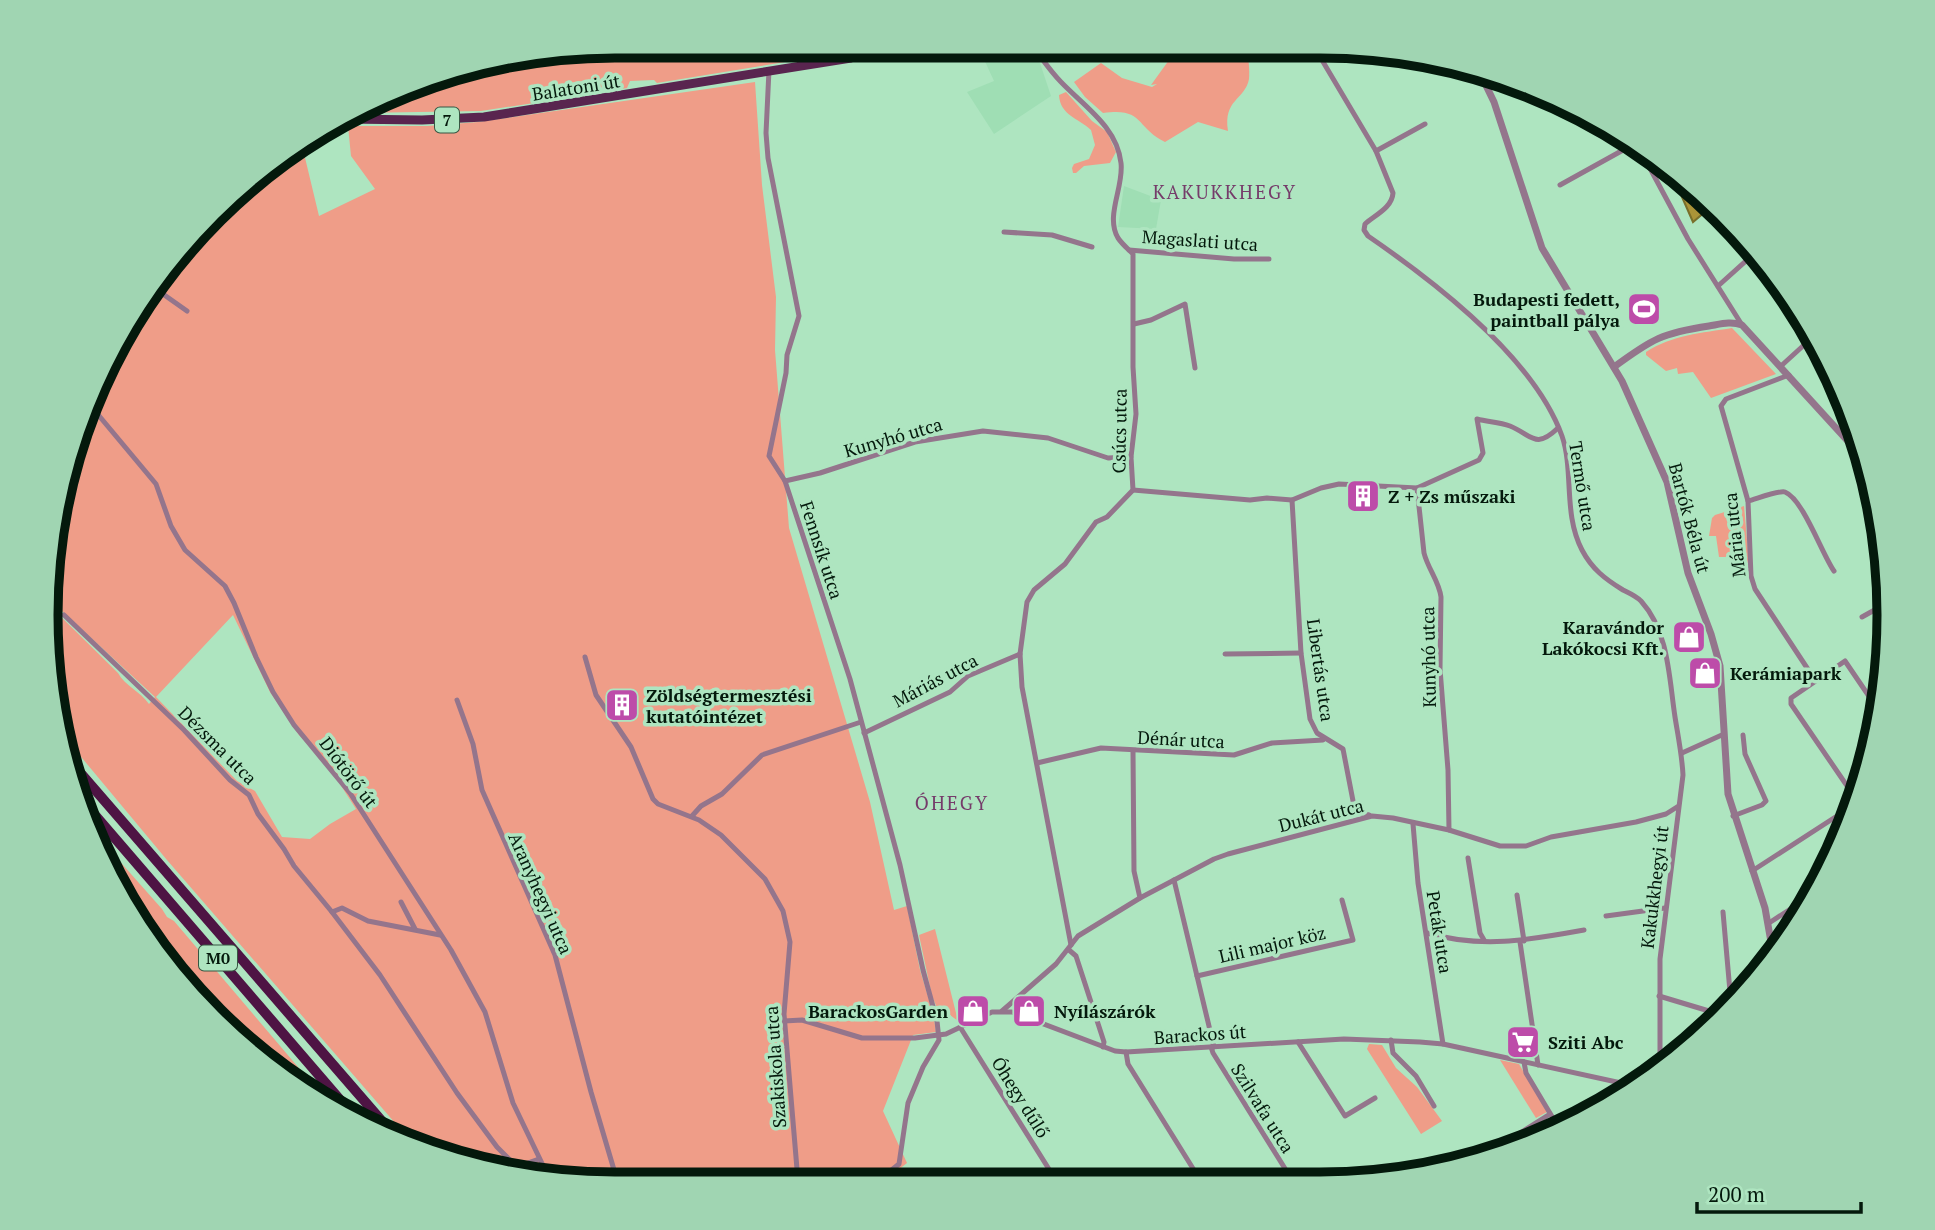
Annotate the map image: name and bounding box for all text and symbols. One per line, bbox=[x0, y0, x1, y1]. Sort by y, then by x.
street label: Balatoni út bbox=[530, 68, 622, 106]
road number: 7 bbox=[435, 108, 459, 132]
district label: KAKUKKHEGY bbox=[1153, 179, 1297, 204]
street label: Magaslati utca bbox=[1141, 224, 1259, 256]
place label: Budapesti fedett, paintball pálya bbox=[1473, 287, 1620, 332]
sports icon: Budapesti fedett, paintball pálya bbox=[1625, 290, 1663, 328]
street label: Csúcs utca bbox=[1106, 388, 1132, 474]
street label: Kunyhó utca bbox=[841, 412, 945, 462]
street label: Termő utca bbox=[1564, 440, 1602, 532]
street label: Bartók Béla út bbox=[1664, 460, 1716, 576]
building icon: Z + Zs műszaki bbox=[1344, 477, 1382, 515]
place label: Z + Zs műszaki bbox=[1388, 484, 1515, 508]
street label: Mária utca bbox=[1718, 491, 1750, 579]
street label: Fennsík utca bbox=[795, 498, 849, 602]
street label: Kunyhó utca bbox=[1415, 606, 1441, 708]
place label: Karavándor Lakókocsi Kft. bbox=[1542, 615, 1664, 660]
street label: Libertás utca bbox=[1302, 617, 1340, 723]
shop icon: Karavándor Lakókocsi Kft. bbox=[1670, 618, 1708, 656]
street label: Máriás utca bbox=[888, 648, 982, 712]
shop icon: Kerámiapark bbox=[1686, 654, 1724, 692]
place label: Kerámiapark bbox=[1730, 661, 1842, 685]
place label: Zöldségtermesztési kutatóintézet bbox=[646, 683, 812, 728]
building icon: Zöldségtermesztési kutatóintézet bbox=[603, 686, 641, 724]
street label: Dézsma utca bbox=[174, 701, 262, 789]
street label: Dénár utca bbox=[1137, 725, 1225, 753]
street label: Diótörő út bbox=[314, 732, 384, 813]
district label: ÓHEGY bbox=[915, 790, 989, 815]
street label: Dukát utca bbox=[1276, 793, 1366, 837]
street label: Kakukkhegyi út bbox=[1635, 824, 1673, 950]
street label: Aranyhegyi utca bbox=[503, 828, 579, 958]
street label: Peták utca bbox=[1422, 889, 1458, 975]
street label: Lili major köz bbox=[1216, 920, 1328, 968]
road number: M0 bbox=[199, 946, 237, 970]
shop icon: BarackosGarden bbox=[954, 992, 992, 1030]
shop icon: Nyílászárók bbox=[1010, 992, 1048, 1030]
place label: BarackosGarden bbox=[808, 999, 948, 1023]
place label: Nyílászárók bbox=[1054, 999, 1156, 1023]
street label: Szakiskola utca bbox=[759, 1005, 791, 1129]
street label: Barackos út bbox=[1153, 1019, 1247, 1049]
supermarket icon: Sziti Abc bbox=[1504, 1023, 1542, 1061]
place label: Sziti Abc bbox=[1548, 1030, 1624, 1054]
street label: Óhegy dűlő bbox=[987, 1052, 1055, 1142]
street label: Szilvafa utca bbox=[1226, 1059, 1300, 1157]
scale bar bbox=[1697, 1170, 1862, 1214]
text: 200 m bbox=[1708, 1180, 1765, 1208]

